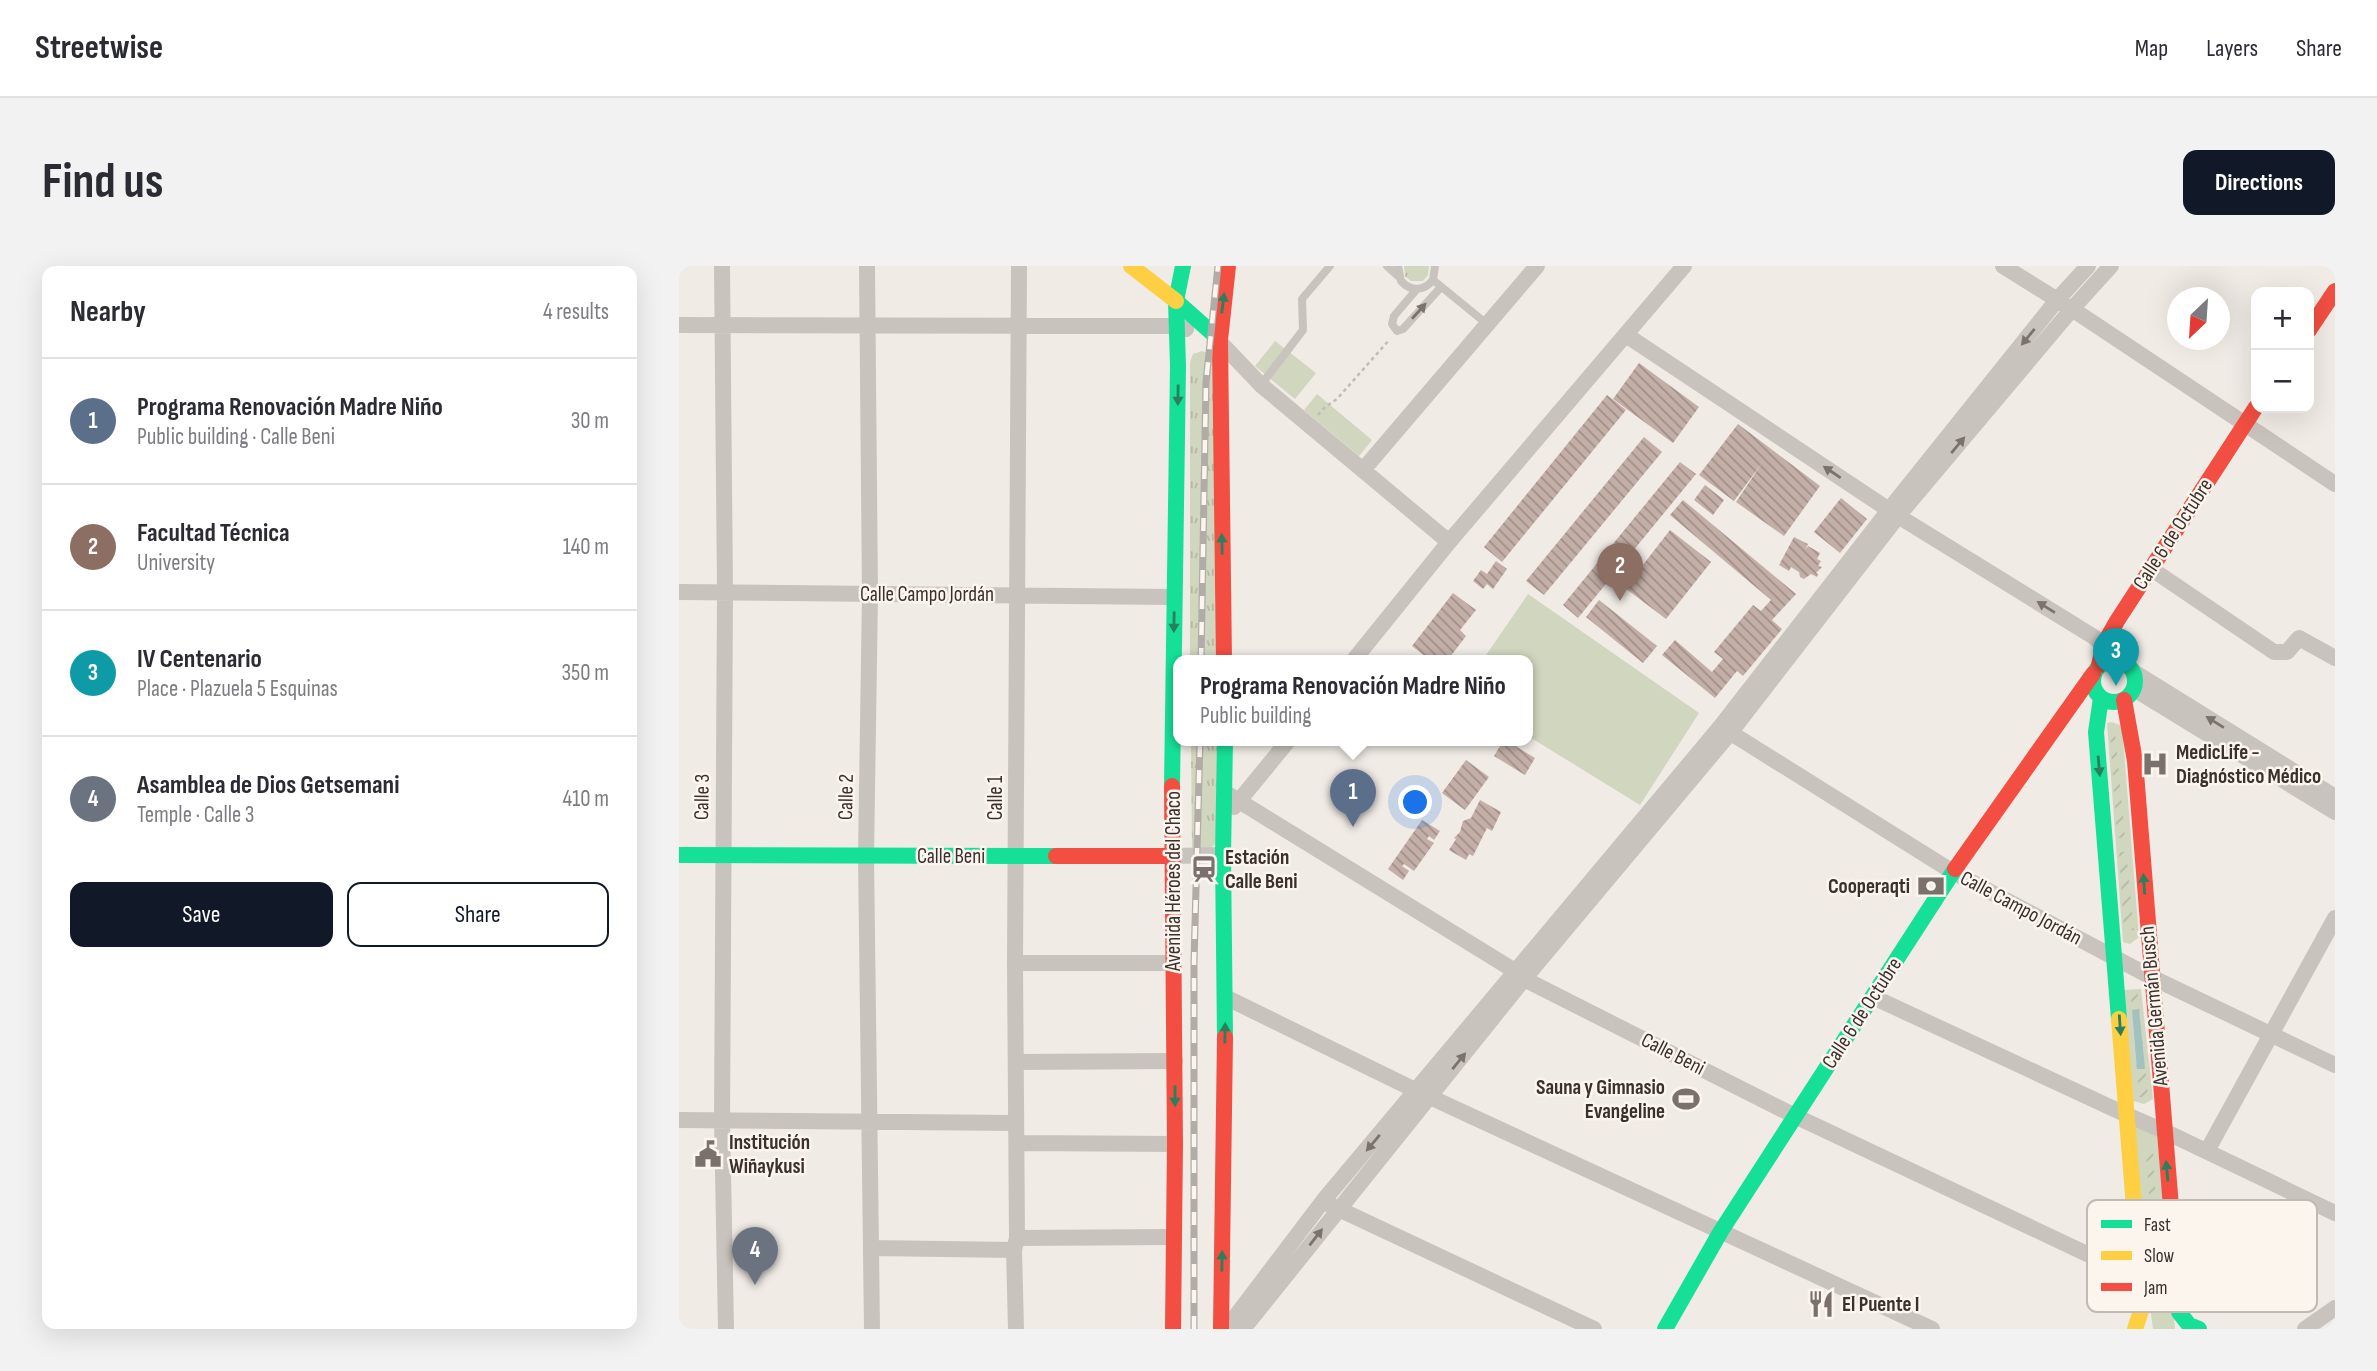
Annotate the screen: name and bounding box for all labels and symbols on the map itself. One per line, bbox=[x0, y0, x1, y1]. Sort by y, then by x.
north arrow bbox=[2167, 287, 2230, 350]
one-way arrow bbox=[1217, 292, 1228, 314]
one-way arrow bbox=[1411, 303, 1426, 320]
one-way arrow bbox=[2021, 328, 2036, 345]
one-way arrow bbox=[1172, 384, 1183, 406]
one-way arrow bbox=[1950, 437, 1965, 455]
one-way arrow bbox=[1823, 465, 1841, 479]
street label: Calle 6 de Octubre bbox=[2128, 474, 2218, 594]
one-way arrow bbox=[1217, 532, 1228, 554]
pin: 2 bbox=[1597, 543, 1643, 601]
street label: Calle Campo Jordán bbox=[860, 582, 994, 607]
one-way arrow bbox=[2037, 601, 2056, 614]
one-way arrow bbox=[1168, 611, 1180, 633]
pin: 3 bbox=[2093, 628, 2139, 686]
one-way arrow bbox=[2205, 715, 2225, 728]
place label: MedicLife - Diagnóstico Médico bbox=[2176, 740, 2321, 789]
hospital icon: MedicLife - Diagnóstico Médico bbox=[2140, 749, 2170, 779]
one-way arrow bbox=[2094, 755, 2105, 777]
pin: 1 bbox=[1330, 769, 1376, 827]
street label: Calle 3 bbox=[689, 774, 715, 820]
street label: Calle 2 bbox=[833, 774, 859, 820]
street label: Calle 1 bbox=[983, 775, 1008, 820]
your location bbox=[1398, 785, 1432, 819]
street label: Avenida Héroes del Chaco bbox=[1161, 791, 1186, 972]
street label: Calle Beni bbox=[917, 844, 985, 869]
place label: Estación Calle Beni bbox=[1225, 845, 1298, 894]
station icon: Estación Calle Beni bbox=[1189, 854, 1219, 884]
street label: Calle Campo Jordán bbox=[1956, 865, 2086, 951]
bank icon: Cooperaqti bbox=[1916, 871, 1946, 901]
one-way arrow bbox=[2139, 873, 2150, 895]
place label: Cooperaqti bbox=[1828, 874, 1910, 899]
street label: Avenida Germán Busch bbox=[2135, 925, 2174, 1088]
street label: Calle 6 de Octubre bbox=[1817, 953, 1907, 1073]
one-way arrow bbox=[2115, 1015, 2126, 1037]
one-way arrow bbox=[1219, 1022, 1231, 1044]
street label: Calle Beni bbox=[1637, 1027, 1709, 1081]
one-way arrow bbox=[1452, 1052, 1467, 1070]
place label: Sauna y Gimnasio Evangeline bbox=[1536, 1075, 1665, 1124]
sports icon: Sauna y Gimnasio Evangeline bbox=[1671, 1084, 1701, 1114]
one-way arrow bbox=[1169, 1085, 1181, 1107]
place label: Institución Wiñaykusi bbox=[729, 1130, 810, 1179]
one-way arrow bbox=[1365, 1134, 1381, 1152]
public building icon: Institución Wiñaykusi bbox=[693, 1139, 723, 1169]
one-way arrow bbox=[2161, 1159, 2172, 1181]
legend bbox=[2087, 1200, 2317, 1312]
text: Fast bbox=[2144, 1214, 2171, 1237]
pin: 4 bbox=[732, 1227, 778, 1285]
one-way arrow bbox=[1308, 1228, 1322, 1246]
text: Slow bbox=[2144, 1245, 2174, 1268]
one-way arrow bbox=[1216, 1250, 1228, 1272]
text: Jam bbox=[2143, 1277, 2167, 1300]
restaurant icon: El Puente I bbox=[1806, 1289, 1836, 1319]
place label: El Puente I bbox=[1842, 1292, 1919, 1317]

